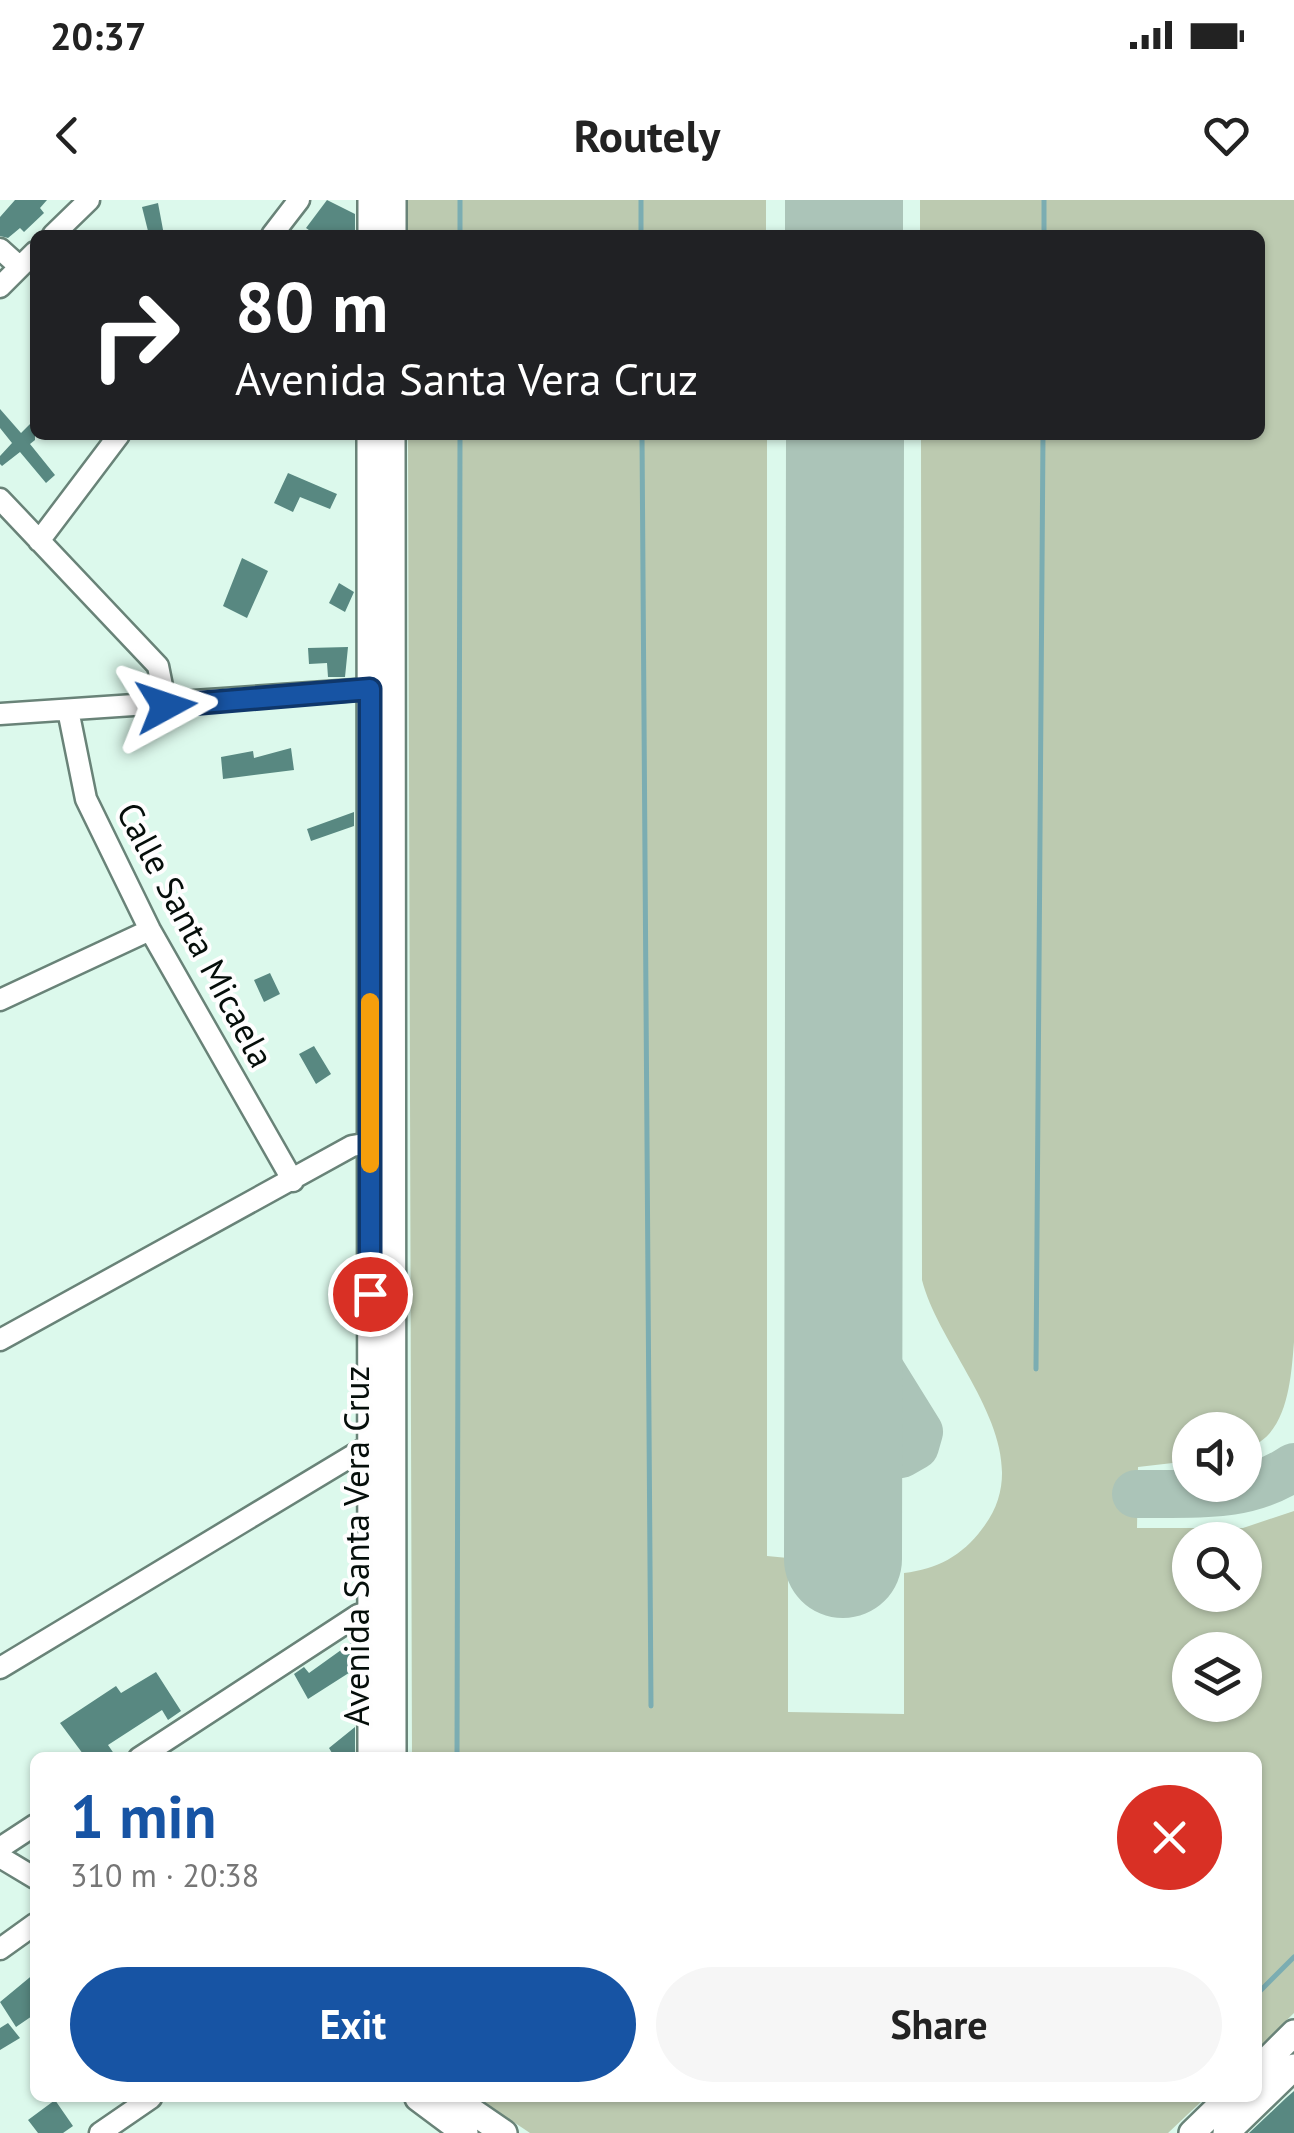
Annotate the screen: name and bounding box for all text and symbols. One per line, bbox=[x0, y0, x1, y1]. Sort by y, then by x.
text: 20:37 bbox=[50, 11, 146, 60]
text: Routely bbox=[574, 106, 720, 164]
icon: back bbox=[40, 108, 95, 163]
icon: heart bbox=[1199, 108, 1254, 163]
text: 80 m bbox=[235, 261, 388, 351]
icon: right bbox=[70, 270, 200, 400]
text: Avenida Santa Vera Cruz bbox=[235, 349, 698, 407]
position arrow bbox=[114, 654, 218, 758]
street label: Calle Santa Micaela bbox=[107, 794, 285, 1075]
pin bbox=[328, 1252, 413, 1337]
icon: arrive bbox=[343, 1267, 398, 1322]
street label: Avenida Santa Vera Cruz bbox=[333, 1366, 379, 1726]
map controls bbox=[1172, 1412, 1262, 1722]
button: sound bbox=[1172, 1412, 1262, 1502]
button: search bbox=[1172, 1522, 1262, 1612]
button: layers bbox=[1172, 1632, 1262, 1722]
text: 1 min bbox=[70, 1777, 216, 1855]
button: close bbox=[1117, 1785, 1222, 1890]
text: 310 m · 20:38 bbox=[70, 1854, 259, 1896]
button: Exit bbox=[70, 1967, 636, 2082]
button: Share bbox=[656, 1967, 1222, 2082]

